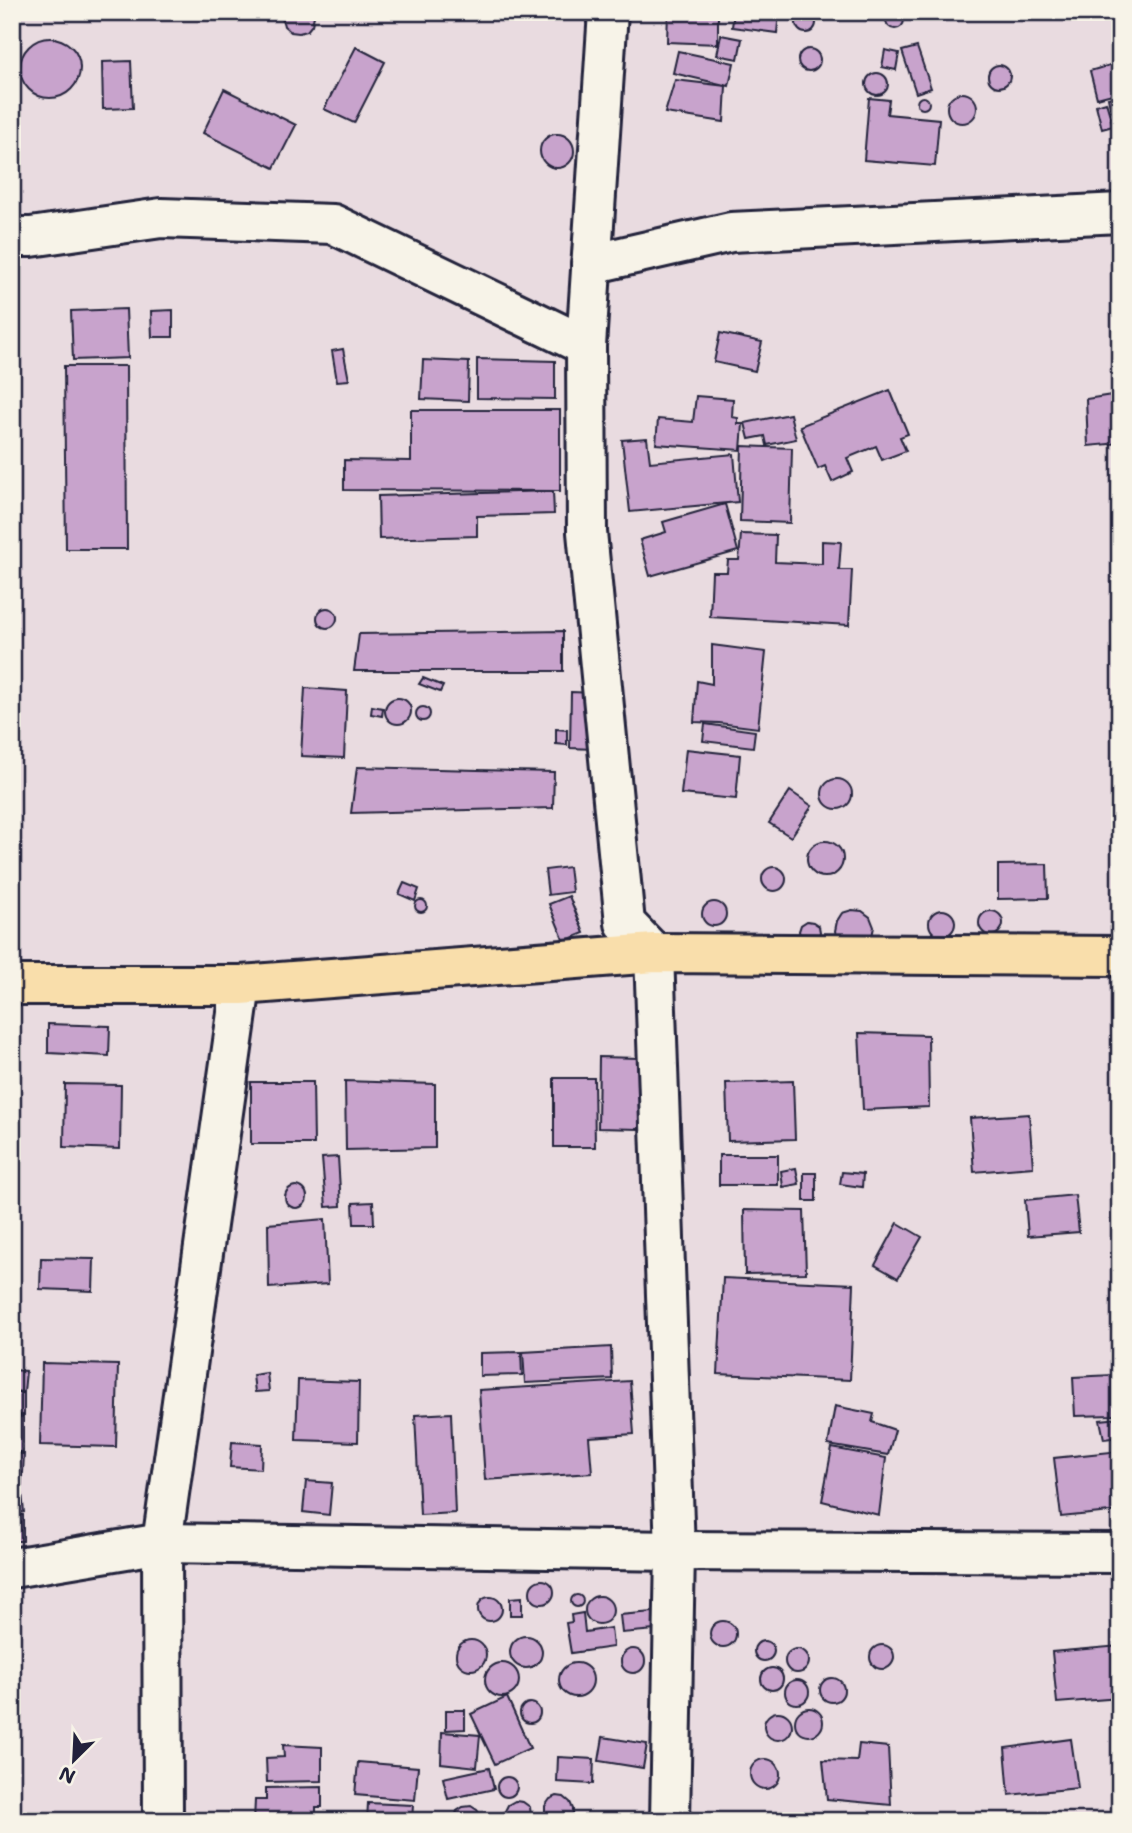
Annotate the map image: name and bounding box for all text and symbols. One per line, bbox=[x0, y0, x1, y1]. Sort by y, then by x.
north arrow bbox=[38, 1724, 108, 1794]
text: N bbox=[55, 1761, 79, 1790]

